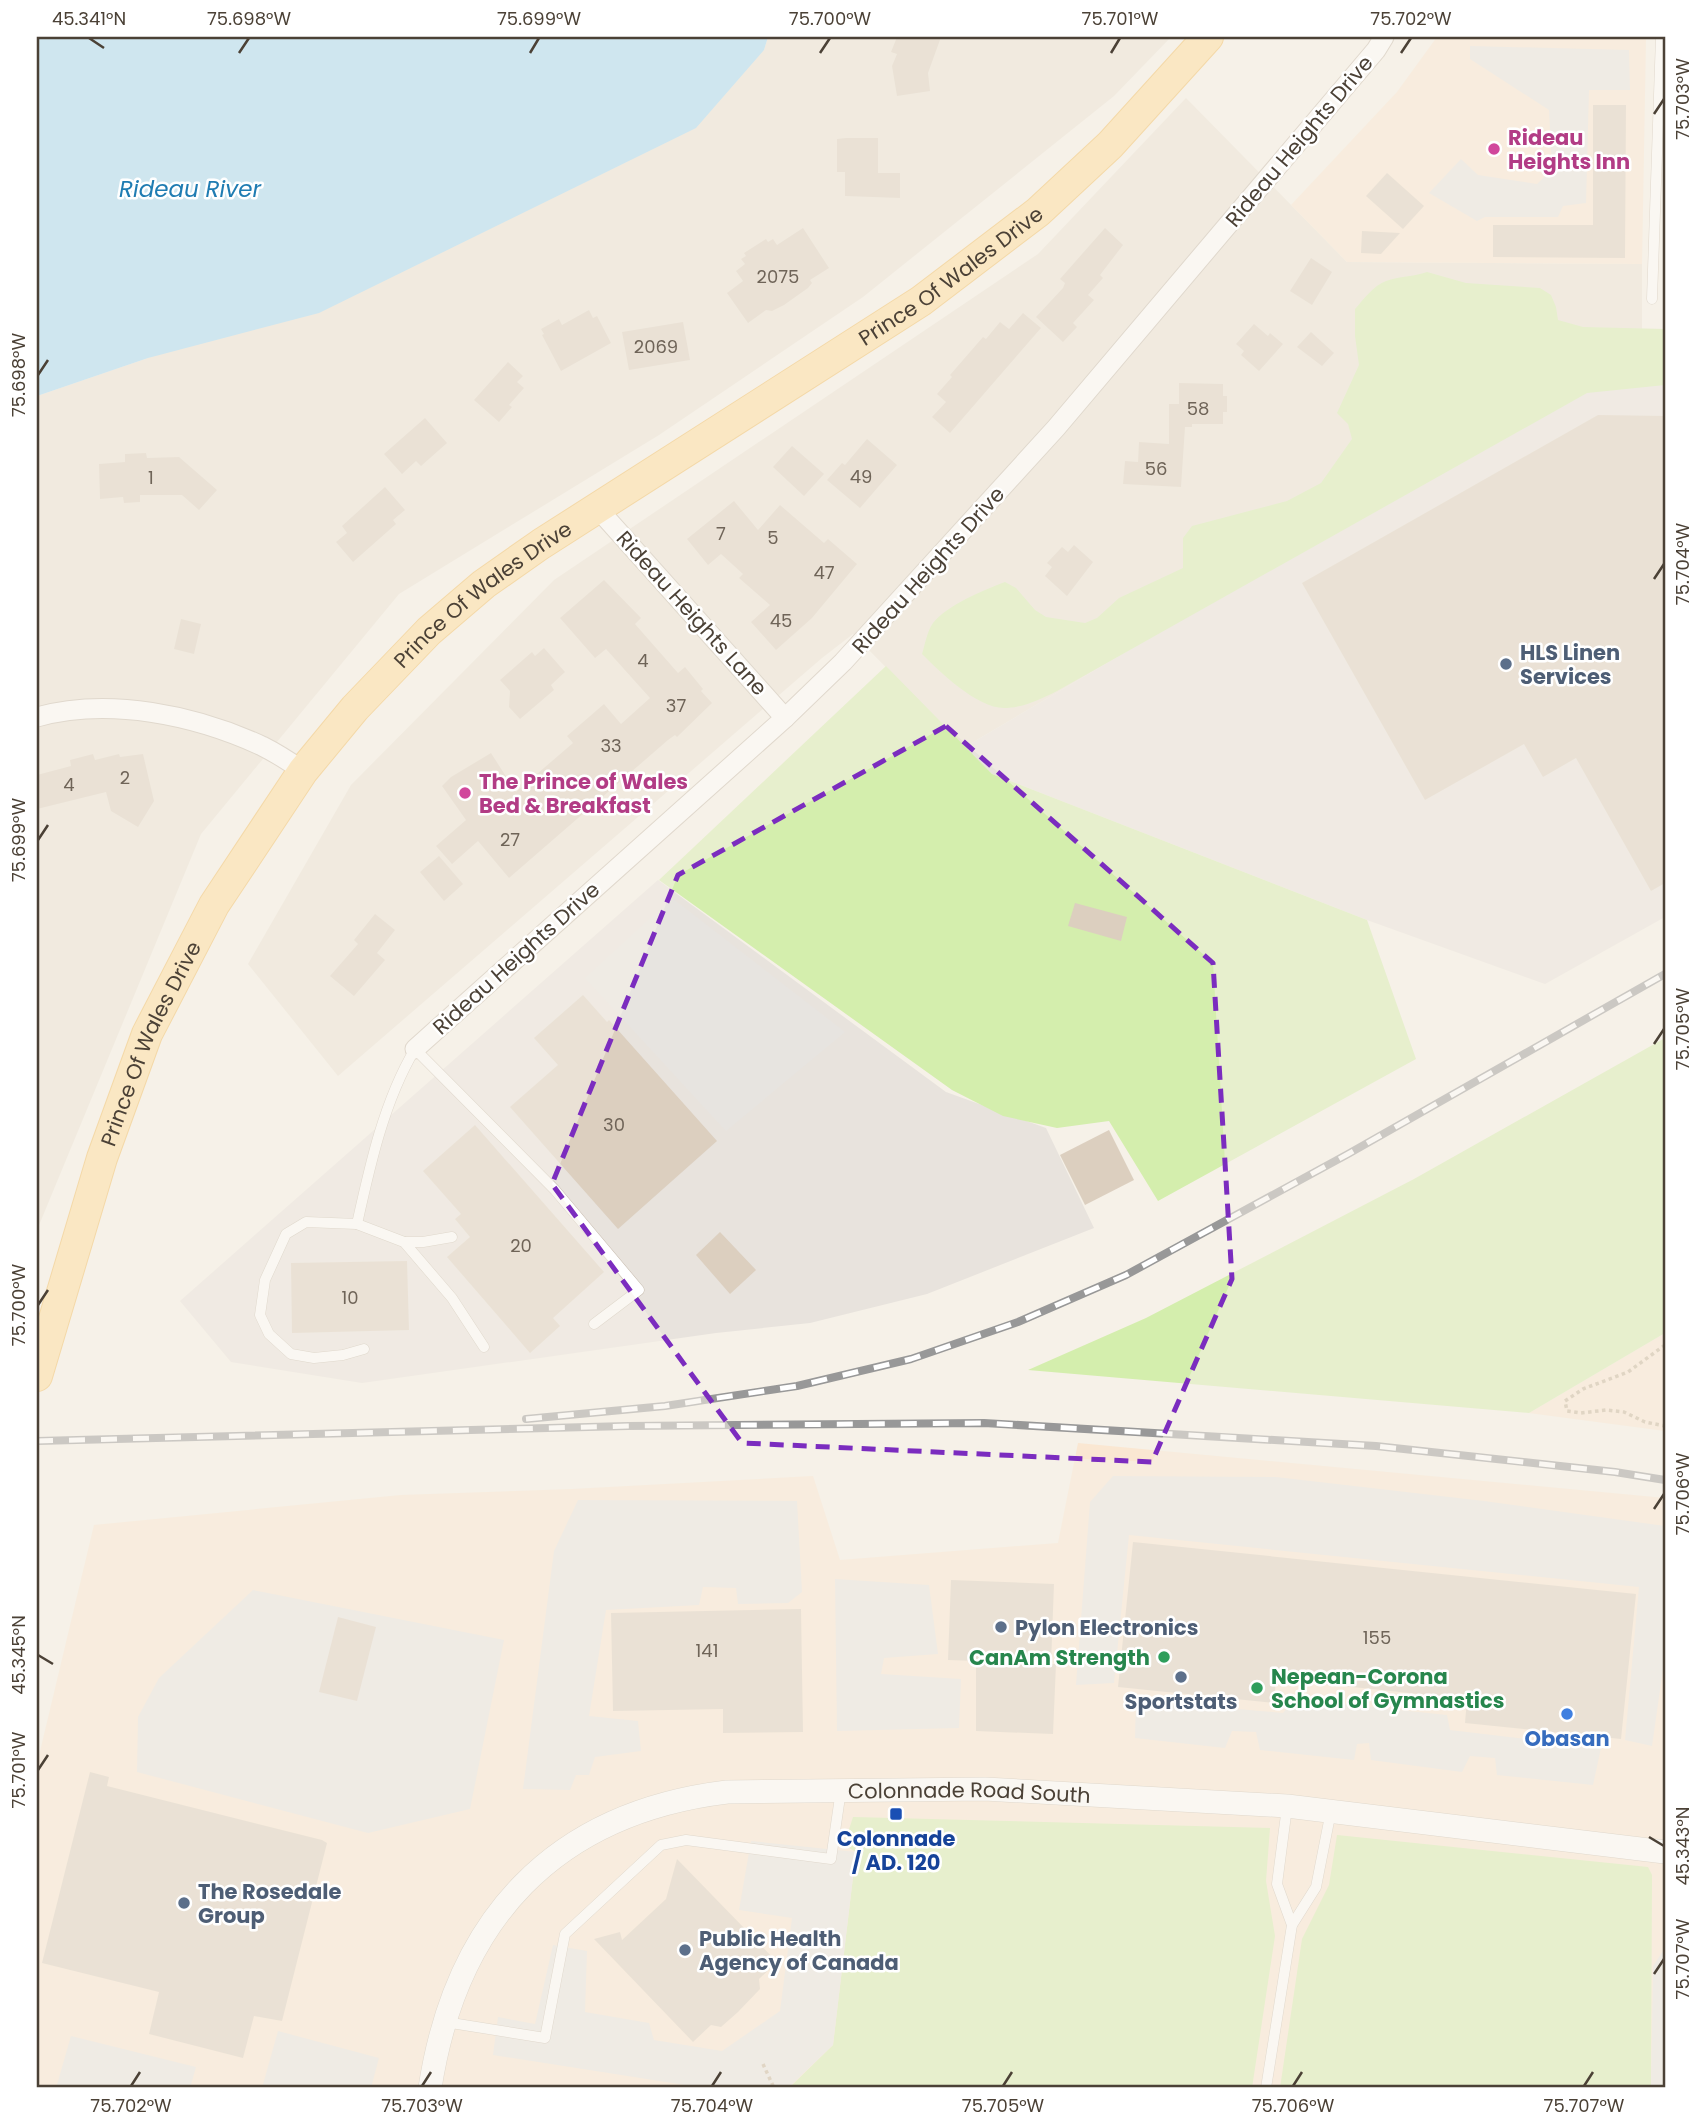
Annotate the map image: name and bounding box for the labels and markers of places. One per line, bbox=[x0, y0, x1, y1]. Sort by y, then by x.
place label: Rideau Heights Inn bbox=[1508, 123, 1630, 176]
marker: Rideau Heights Inn bbox=[1486, 141, 1502, 157]
place label: HLS Linen Services bbox=[1520, 638, 1620, 691]
marker: HLS Linen Services bbox=[1498, 656, 1514, 672]
place label: The Prince of Wales Bed & Breakfast bbox=[479, 767, 688, 820]
marker: The Prince of Wales Bed & Breakfast bbox=[457, 785, 473, 801]
place label: Pylon Electronics bbox=[1015, 1613, 1198, 1642]
marker: Pylon Electronics bbox=[993, 1619, 1009, 1635]
place label: CanAm Strength bbox=[969, 1643, 1150, 1672]
marker: CanAm Strength bbox=[1156, 1649, 1172, 1665]
place label: Nepean-Corona School of Gymnastics bbox=[1271, 1662, 1504, 1715]
marker: Sportstats bbox=[1173, 1669, 1189, 1685]
marker: Nepean-Corona School of Gymnastics bbox=[1249, 1680, 1265, 1696]
place label: Sportstats bbox=[1125, 1687, 1237, 1716]
marker: Obasan bbox=[1559, 1706, 1575, 1722]
place label: Obasan bbox=[1524, 1724, 1610, 1753]
marker: Colonnade / AD. 120 bbox=[888, 1806, 904, 1822]
place label: Colonnade / AD. 120 bbox=[837, 1824, 955, 1877]
place label: The Rosedale Group bbox=[198, 1877, 341, 1930]
marker: The Rosedale Group bbox=[176, 1895, 192, 1911]
place label: Public Health Agency of Canada bbox=[699, 1924, 899, 1977]
marker: Public Health Agency of Canada bbox=[677, 1942, 693, 1958]

